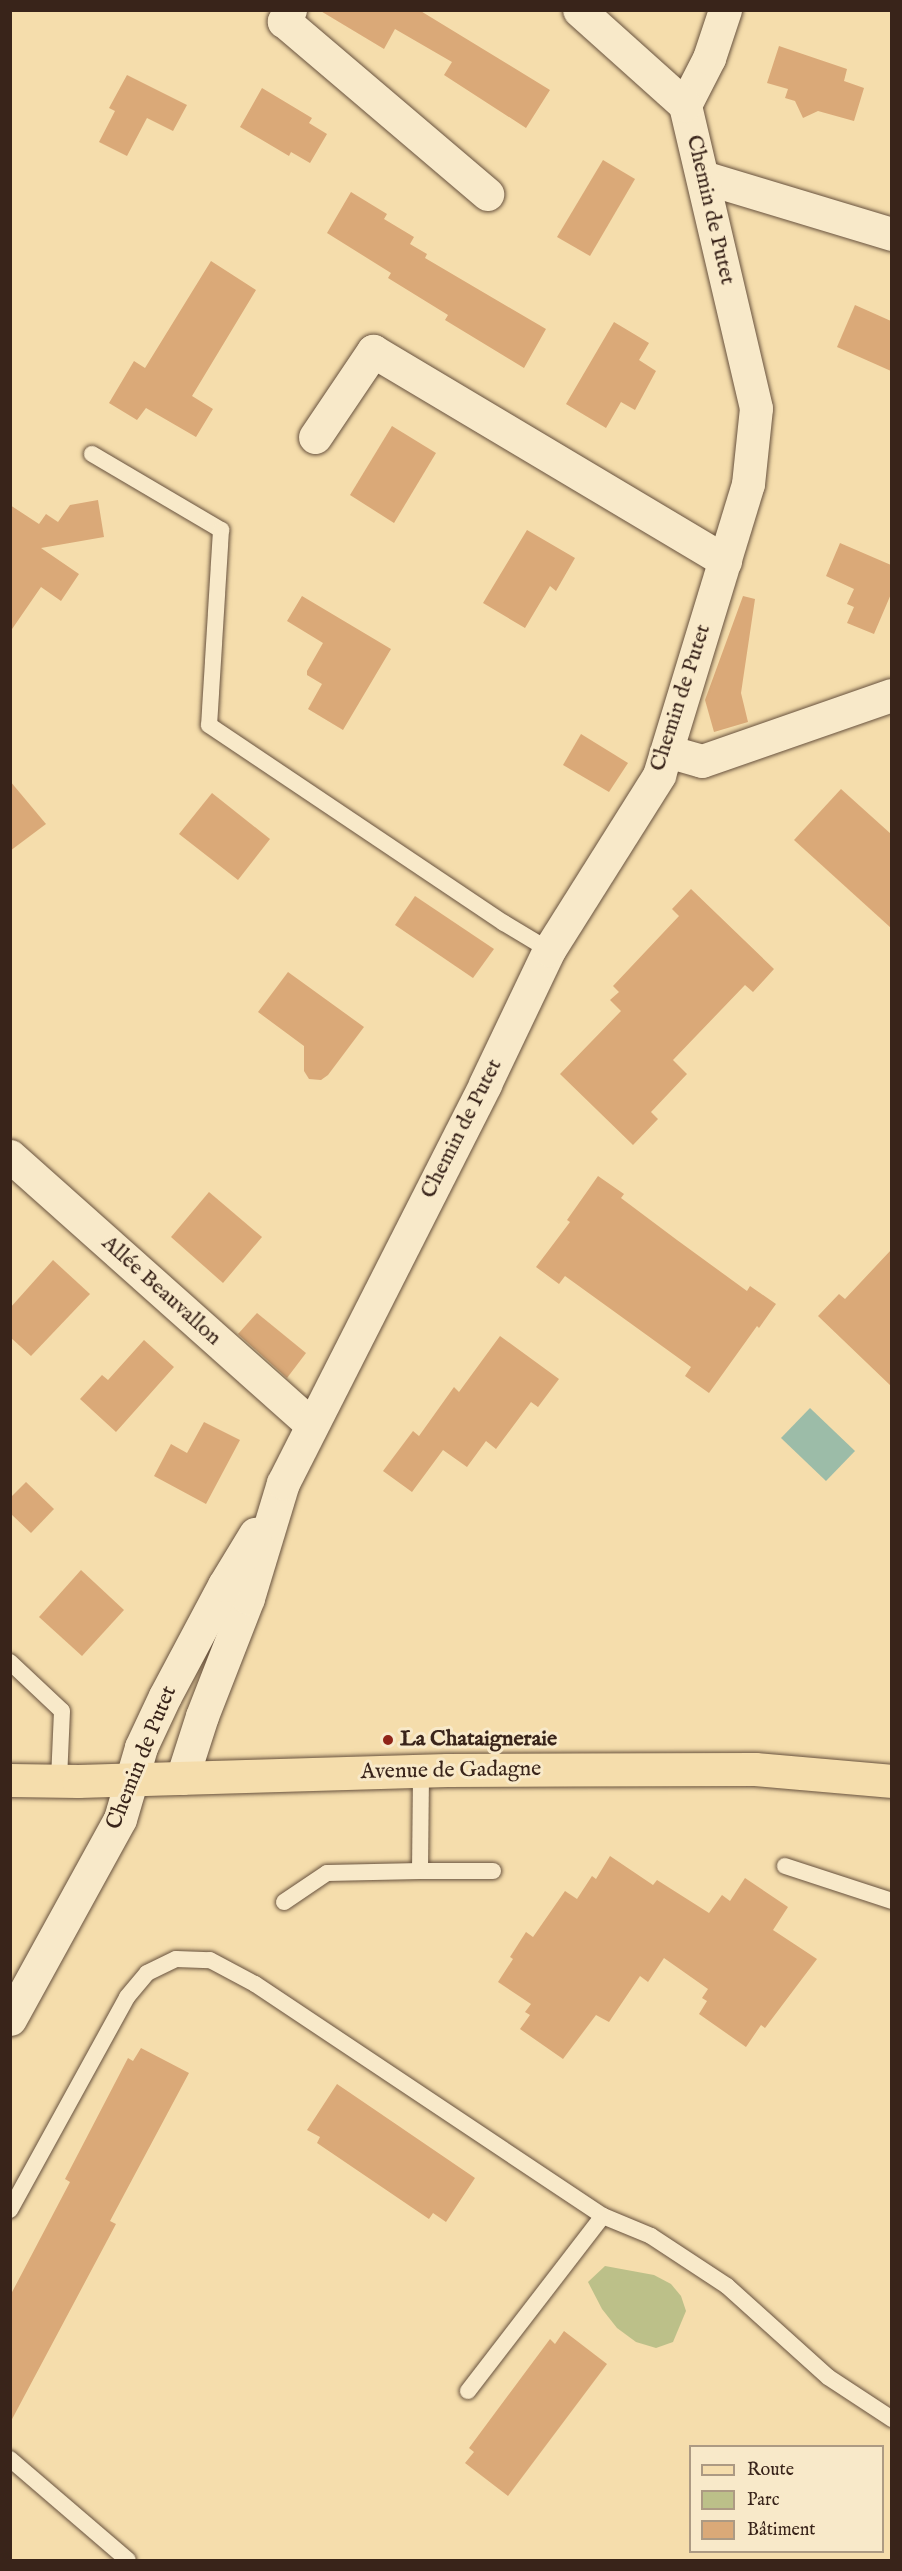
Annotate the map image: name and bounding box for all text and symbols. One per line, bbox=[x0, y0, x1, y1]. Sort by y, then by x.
street label: Chemin de Putet bbox=[680, 133, 740, 287]
street label: Chemin de Putet bbox=[645, 621, 717, 775]
street label: Chemin de Putet bbox=[416, 1055, 508, 1203]
street label: Allée Beauvallon bbox=[96, 1230, 226, 1352]
street label: Chemin de Putet bbox=[101, 1682, 183, 1834]
place label: La Chataigneraie bbox=[400, 1727, 557, 1753]
marker: La Chataigneraie bbox=[381, 1733, 395, 1747]
street label: Avenue de Gadagne bbox=[360, 1756, 542, 1786]
legend bbox=[689, 2445, 884, 2553]
text: Route bbox=[747, 2459, 794, 2482]
text: Parc bbox=[747, 2489, 779, 2512]
text: Bâtiment bbox=[747, 2519, 816, 2542]

